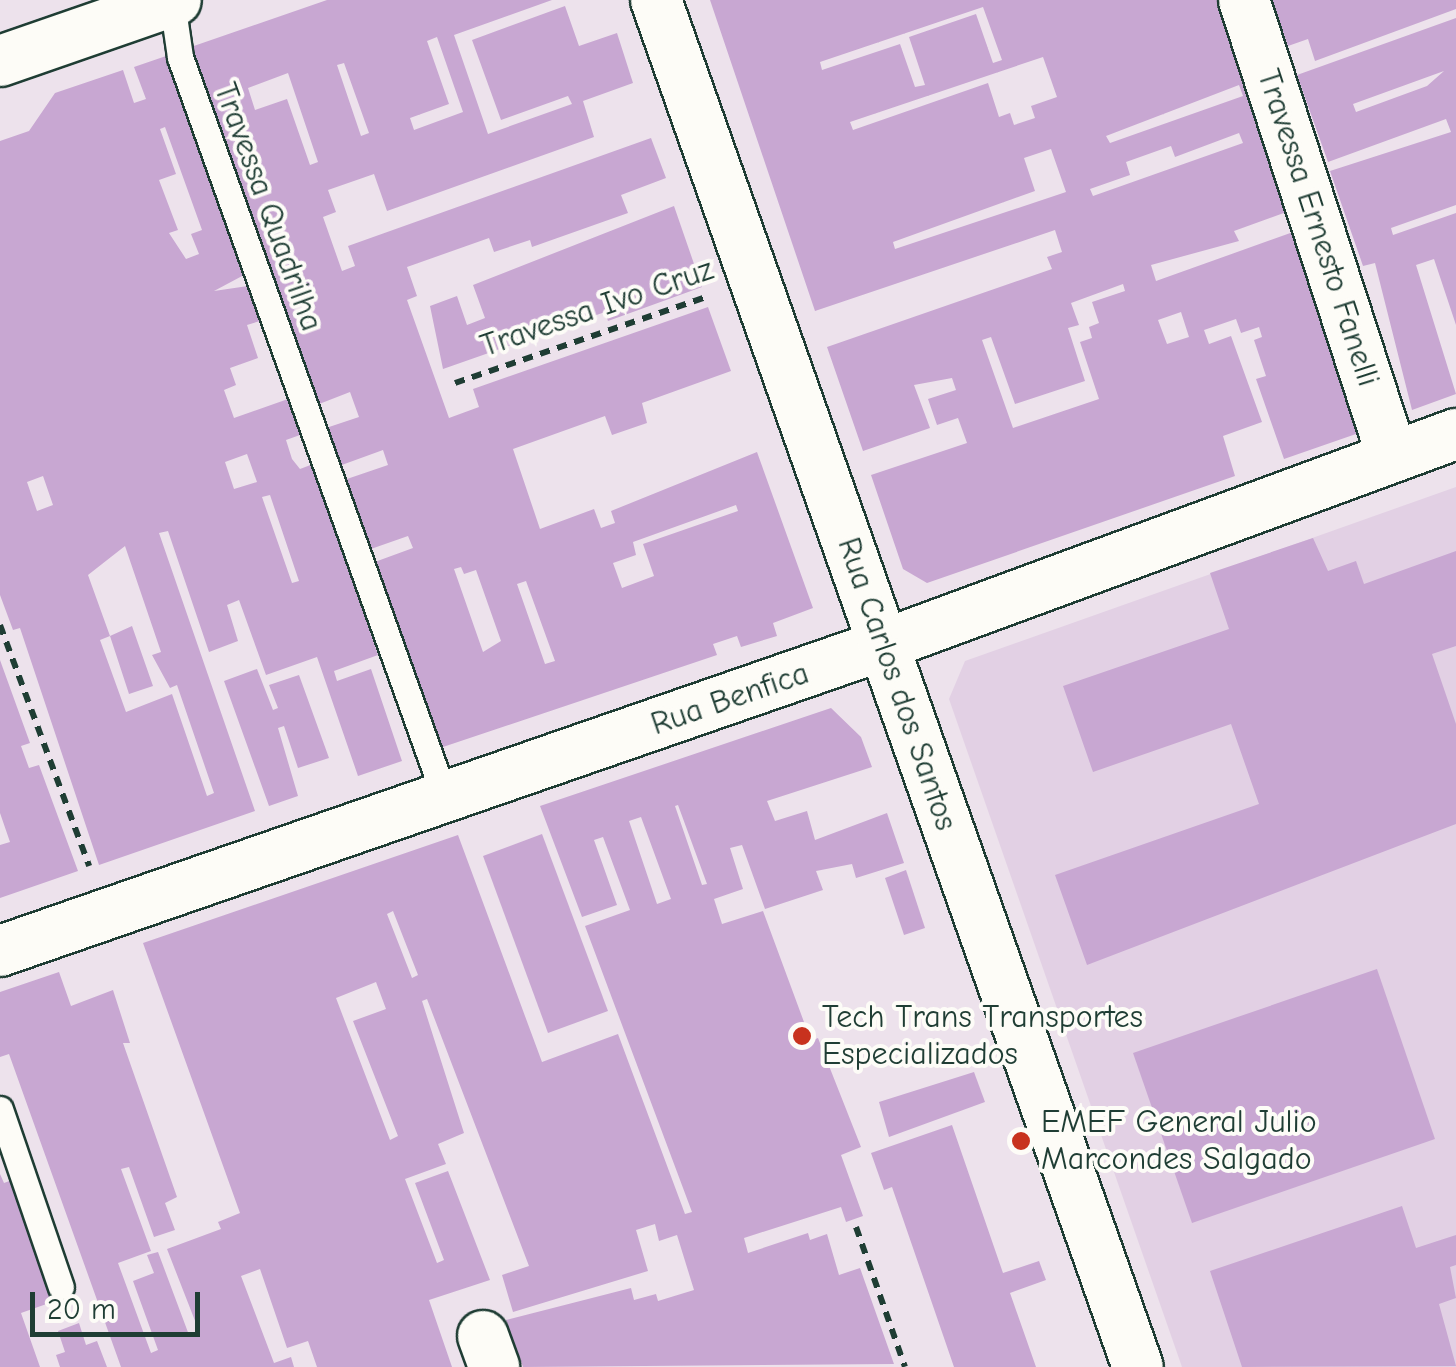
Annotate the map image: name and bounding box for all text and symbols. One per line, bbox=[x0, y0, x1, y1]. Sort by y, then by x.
street label: Travessa Ernesto Fanelli bbox=[1249, 65, 1387, 391]
street label: Travessa Quadrilha bbox=[205, 78, 331, 336]
street label: Travessa Ivo Cruz bbox=[476, 250, 718, 366]
street label: Rua Carlos dos Santos bbox=[829, 533, 965, 835]
street label: Rua Benfica bbox=[646, 654, 814, 744]
place label: Tech Trans Transportes Especializados bbox=[822, 999, 1143, 1074]
marker: Tech Trans Transportes Especializados bbox=[791, 1025, 813, 1047]
place label: EMEF General Julio Marcondes Salgado bbox=[1041, 1104, 1317, 1179]
marker: EMEF General Julio Marcondes Salgado bbox=[1010, 1130, 1032, 1152]
scale bar bbox=[35, 1272, 205, 1334]
text: 20 m bbox=[47, 1292, 116, 1327]

